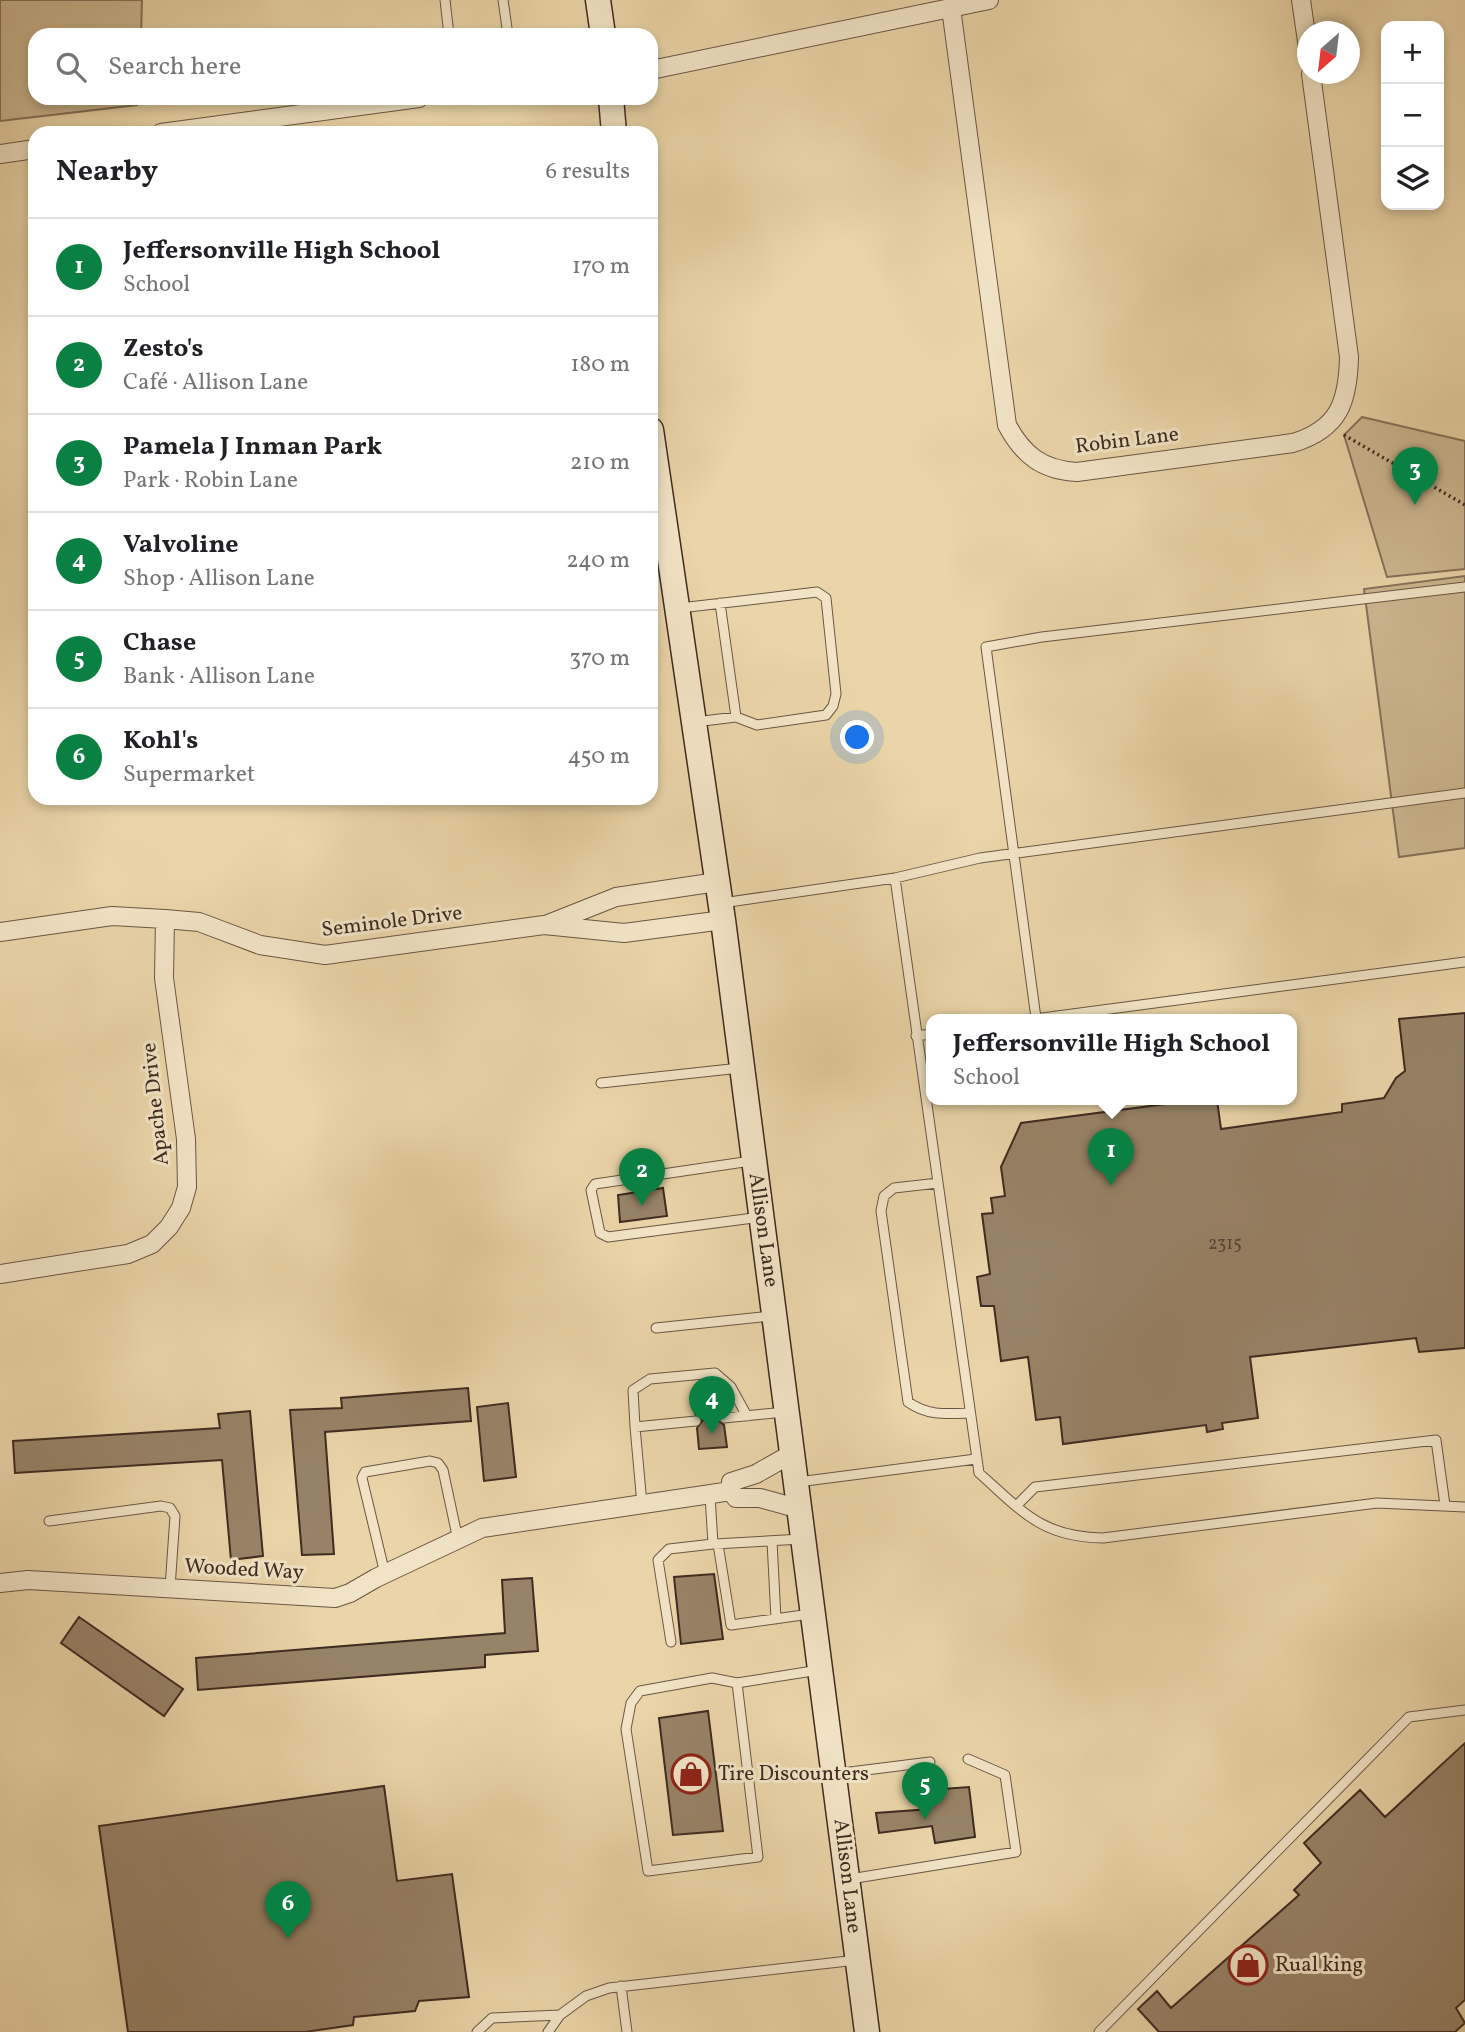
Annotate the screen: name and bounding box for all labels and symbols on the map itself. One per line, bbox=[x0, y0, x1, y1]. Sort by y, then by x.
north arrow bbox=[1297, 21, 1360, 84]
street label: Robin Lane bbox=[1074, 420, 1180, 462]
pin: 3 bbox=[1392, 447, 1438, 505]
your location bbox=[840, 720, 874, 754]
street label: Seminole Drive bbox=[320, 899, 464, 945]
street label: Apache Drive bbox=[135, 1041, 177, 1167]
pin: 1 bbox=[1088, 1128, 1134, 1186]
pin: 2 bbox=[619, 1148, 665, 1206]
street label: Allison Lane bbox=[741, 1171, 785, 1289]
house number: 2315 bbox=[1208, 1232, 1242, 1257]
pin: 4 bbox=[689, 1376, 735, 1434]
street label: Wooded Way bbox=[183, 1552, 305, 1588]
shop icon: Tire Discounters bbox=[670, 1753, 712, 1795]
place label: Tire Discounters bbox=[718, 1760, 869, 1789]
pin: 5 bbox=[902, 1762, 948, 1820]
street label: Allison Lane bbox=[826, 1817, 868, 1935]
pin: 6 bbox=[265, 1881, 311, 1939]
shop icon: Rual king bbox=[1227, 1944, 1269, 1986]
place label: Rual king bbox=[1275, 1951, 1363, 1980]

